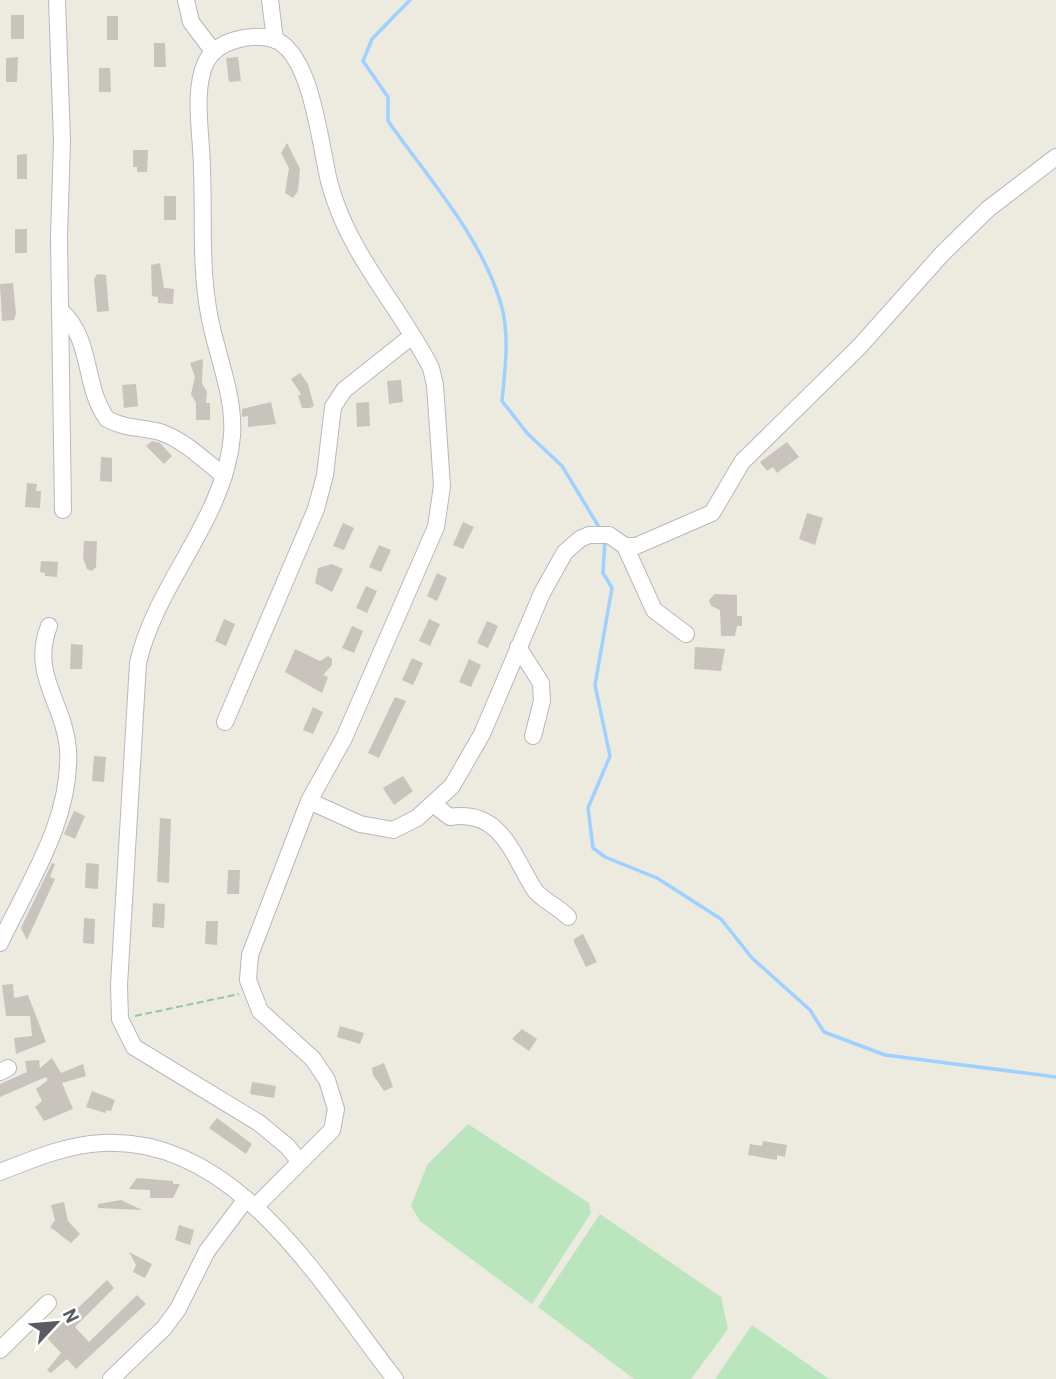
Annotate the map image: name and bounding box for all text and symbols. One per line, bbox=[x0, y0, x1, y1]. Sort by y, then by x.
north arrow bbox=[21, 1288, 91, 1358]
text: N bbox=[59, 1305, 85, 1326]

